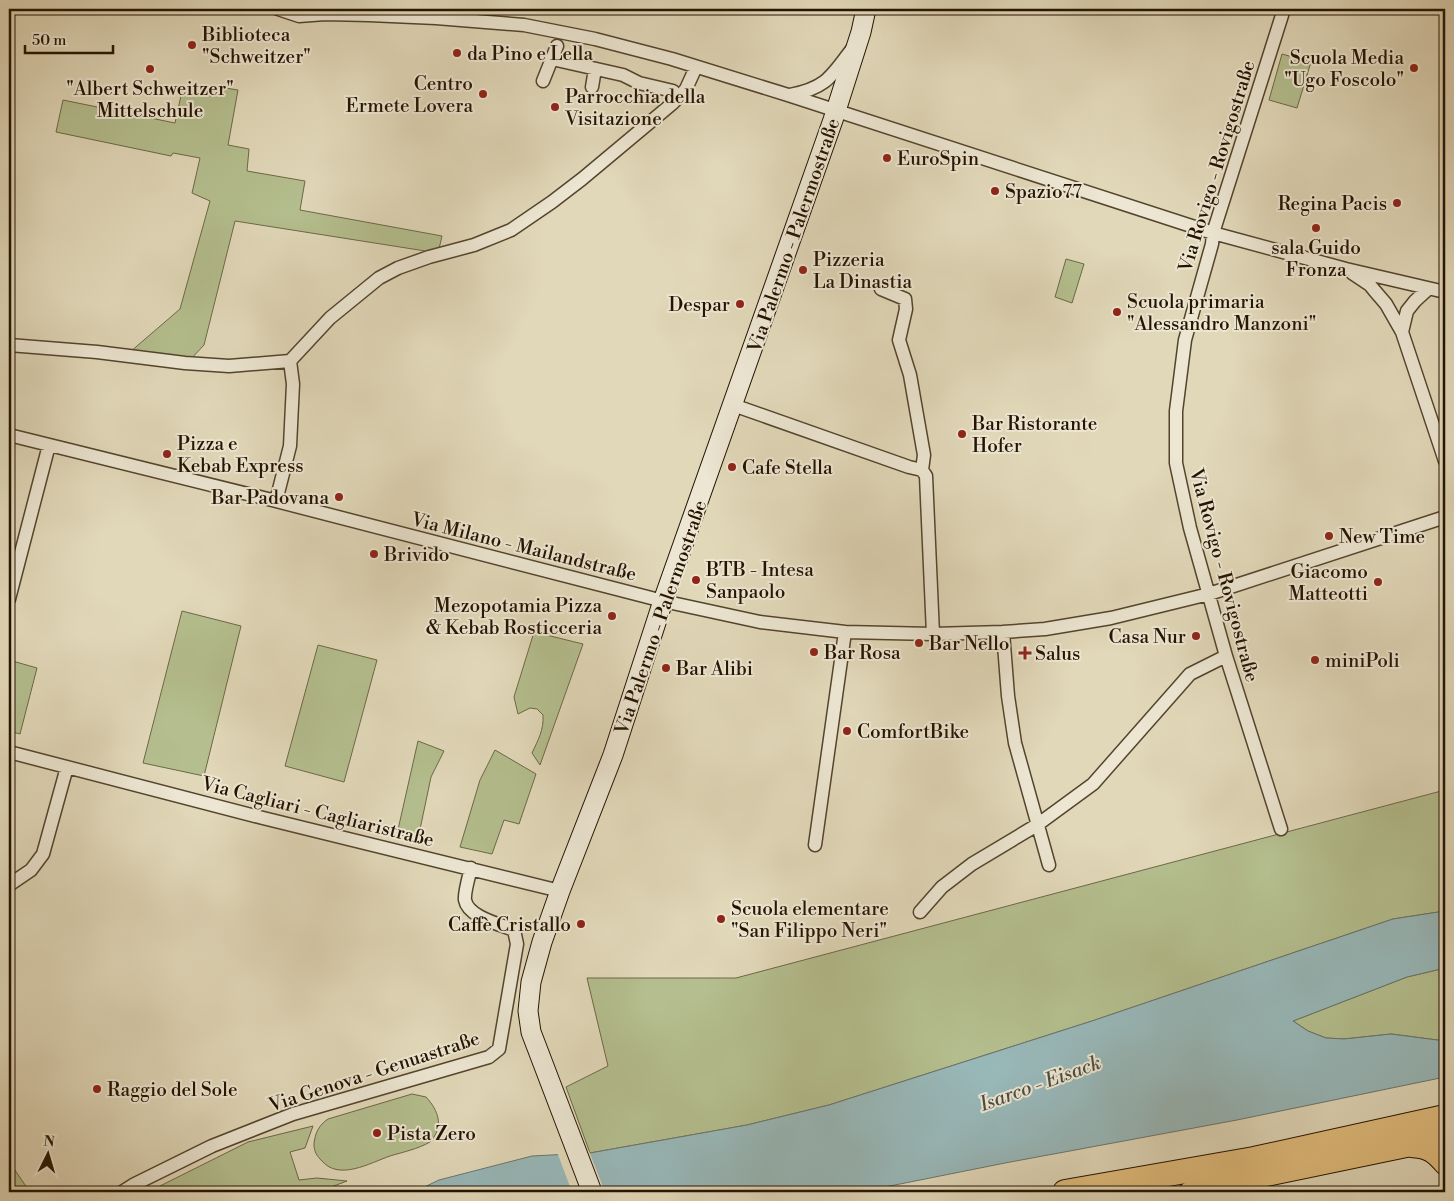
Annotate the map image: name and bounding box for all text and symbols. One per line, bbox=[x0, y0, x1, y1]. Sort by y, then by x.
scale bar bbox=[25, 22, 112, 54]
place label: Biblioteca "Schweitzer" bbox=[201, 23, 311, 69]
text: 50 m bbox=[32, 31, 66, 50]
marker: Biblioteca "Schweitzer" bbox=[186, 39, 198, 51]
place label: da Pino e Lella bbox=[467, 42, 593, 66]
place label: Scuola Media "Ugo Foscolo" bbox=[1284, 46, 1404, 92]
marker: da Pino e Lella bbox=[451, 47, 463, 59]
street label: Via Rovigo - Rovigostraße bbox=[1173, 58, 1261, 276]
marker: Scuola Media "Ugo Foscolo" bbox=[1408, 62, 1420, 74]
marker: "Albert Schweitzer" Mittelschule bbox=[144, 63, 156, 75]
place label: Centro Ermete Lovera bbox=[346, 72, 473, 118]
place label: "Albert Schweitzer" Mittelschule bbox=[66, 77, 234, 123]
place label: Parrocchia della Visitazione bbox=[564, 85, 706, 131]
marker: Centro Ermete Lovera bbox=[477, 88, 489, 100]
marker: Parrocchia della Visitazione bbox=[549, 101, 561, 113]
street label: Via Palermo - Palermostraße bbox=[742, 115, 845, 357]
place label: EuroSpin bbox=[897, 147, 979, 171]
marker: EuroSpin bbox=[881, 152, 893, 164]
place label: Spazio77 bbox=[1005, 180, 1082, 204]
marker: Spazio77 bbox=[989, 185, 1001, 197]
place label: Regina Pacis bbox=[1278, 192, 1387, 216]
marker: Regina Pacis bbox=[1391, 197, 1403, 209]
marker: sala Guido Fronza bbox=[1310, 222, 1322, 234]
place label: sala Guido Fronza bbox=[1271, 236, 1361, 282]
place label: Pizzeria La Dinastia bbox=[813, 248, 913, 294]
marker: Pizzeria La Dinastia bbox=[797, 264, 809, 276]
place label: Scuola primaria "Alessandro Manzoni" bbox=[1127, 290, 1316, 336]
place label: Despar bbox=[669, 293, 730, 317]
marker: Despar bbox=[734, 298, 746, 310]
marker: Scuola primaria "Alessandro Manzoni" bbox=[1111, 306, 1123, 318]
place label: Bar Ristorante Hofer bbox=[971, 412, 1097, 458]
marker: Bar Ristorante Hofer bbox=[956, 428, 968, 440]
place label: Pizza e Kebab Express bbox=[177, 432, 304, 478]
marker: Pizza e Kebab Express bbox=[161, 448, 173, 460]
place label: Cafe Stella bbox=[742, 456, 833, 480]
marker: Cafe Stella bbox=[726, 461, 738, 473]
street label: Via Rovigo - Rovigostraße bbox=[1184, 465, 1264, 685]
place label: Bar Padovana bbox=[210, 486, 329, 510]
marker: Bar Padovana bbox=[333, 491, 345, 503]
street label: Via Palermo - Palermostraße bbox=[609, 497, 712, 739]
street label: Via Milano - Mailandstraße bbox=[408, 507, 639, 587]
place label: New Time bbox=[1339, 525, 1425, 549]
marker: New Time bbox=[1323, 530, 1335, 542]
place label: Brivido bbox=[383, 543, 449, 567]
marker: Brivido bbox=[368, 548, 380, 560]
place label: BTB - Intesa Sanpaolo bbox=[705, 558, 814, 604]
place label: Giacomo Matteotti bbox=[1288, 560, 1368, 606]
marker: BTB - Intesa Sanpaolo bbox=[690, 574, 702, 586]
marker: Giacomo Matteotti bbox=[1372, 576, 1384, 588]
place label: Mezopotamia Pizza & Kebab Rosticceria bbox=[426, 594, 602, 640]
marker: Mezopotamia Pizza & Kebab Rosticceria bbox=[606, 610, 618, 622]
place label: Casa Nur bbox=[1109, 625, 1186, 649]
marker: Casa Nur bbox=[1190, 630, 1202, 642]
place label: Bar Nello bbox=[928, 632, 1010, 656]
marker: Bar Nello bbox=[913, 637, 925, 649]
place label: Bar Rosa bbox=[823, 641, 901, 665]
place label: Salus bbox=[1035, 642, 1080, 666]
marker: Bar Rosa bbox=[808, 646, 820, 658]
marker: Salus bbox=[1019, 647, 1031, 659]
place label: miniPoli bbox=[1325, 649, 1400, 673]
marker: miniPoli bbox=[1309, 654, 1321, 666]
place label: Bar Alibi bbox=[675, 657, 753, 681]
marker: Bar Alibi bbox=[660, 662, 672, 674]
place label: ComfortBike bbox=[857, 720, 969, 744]
marker: ComfortBike bbox=[841, 725, 853, 737]
street label: Via Cagliari - Cagliaristraße bbox=[198, 771, 436, 852]
place label: Scuola elementare "San Filippo Neri" bbox=[731, 897, 889, 943]
place label: Caffè Cristallo bbox=[448, 913, 571, 937]
marker: Scuola elementare "San Filippo Neri" bbox=[715, 913, 727, 925]
marker: Caffè Cristallo bbox=[575, 918, 587, 930]
street label: Via Genova - Genuastraße bbox=[265, 1026, 483, 1118]
water label: Isarco - Eisack bbox=[975, 1051, 1105, 1118]
place label: Raggio del Sole bbox=[107, 1078, 237, 1102]
marker: Raggio del Sole bbox=[91, 1083, 103, 1095]
place label: Pista Zero bbox=[387, 1122, 476, 1146]
marker: Pista Zero bbox=[371, 1127, 383, 1139]
north arrow bbox=[22, 1128, 72, 1178]
text: N bbox=[43, 1133, 55, 1151]

